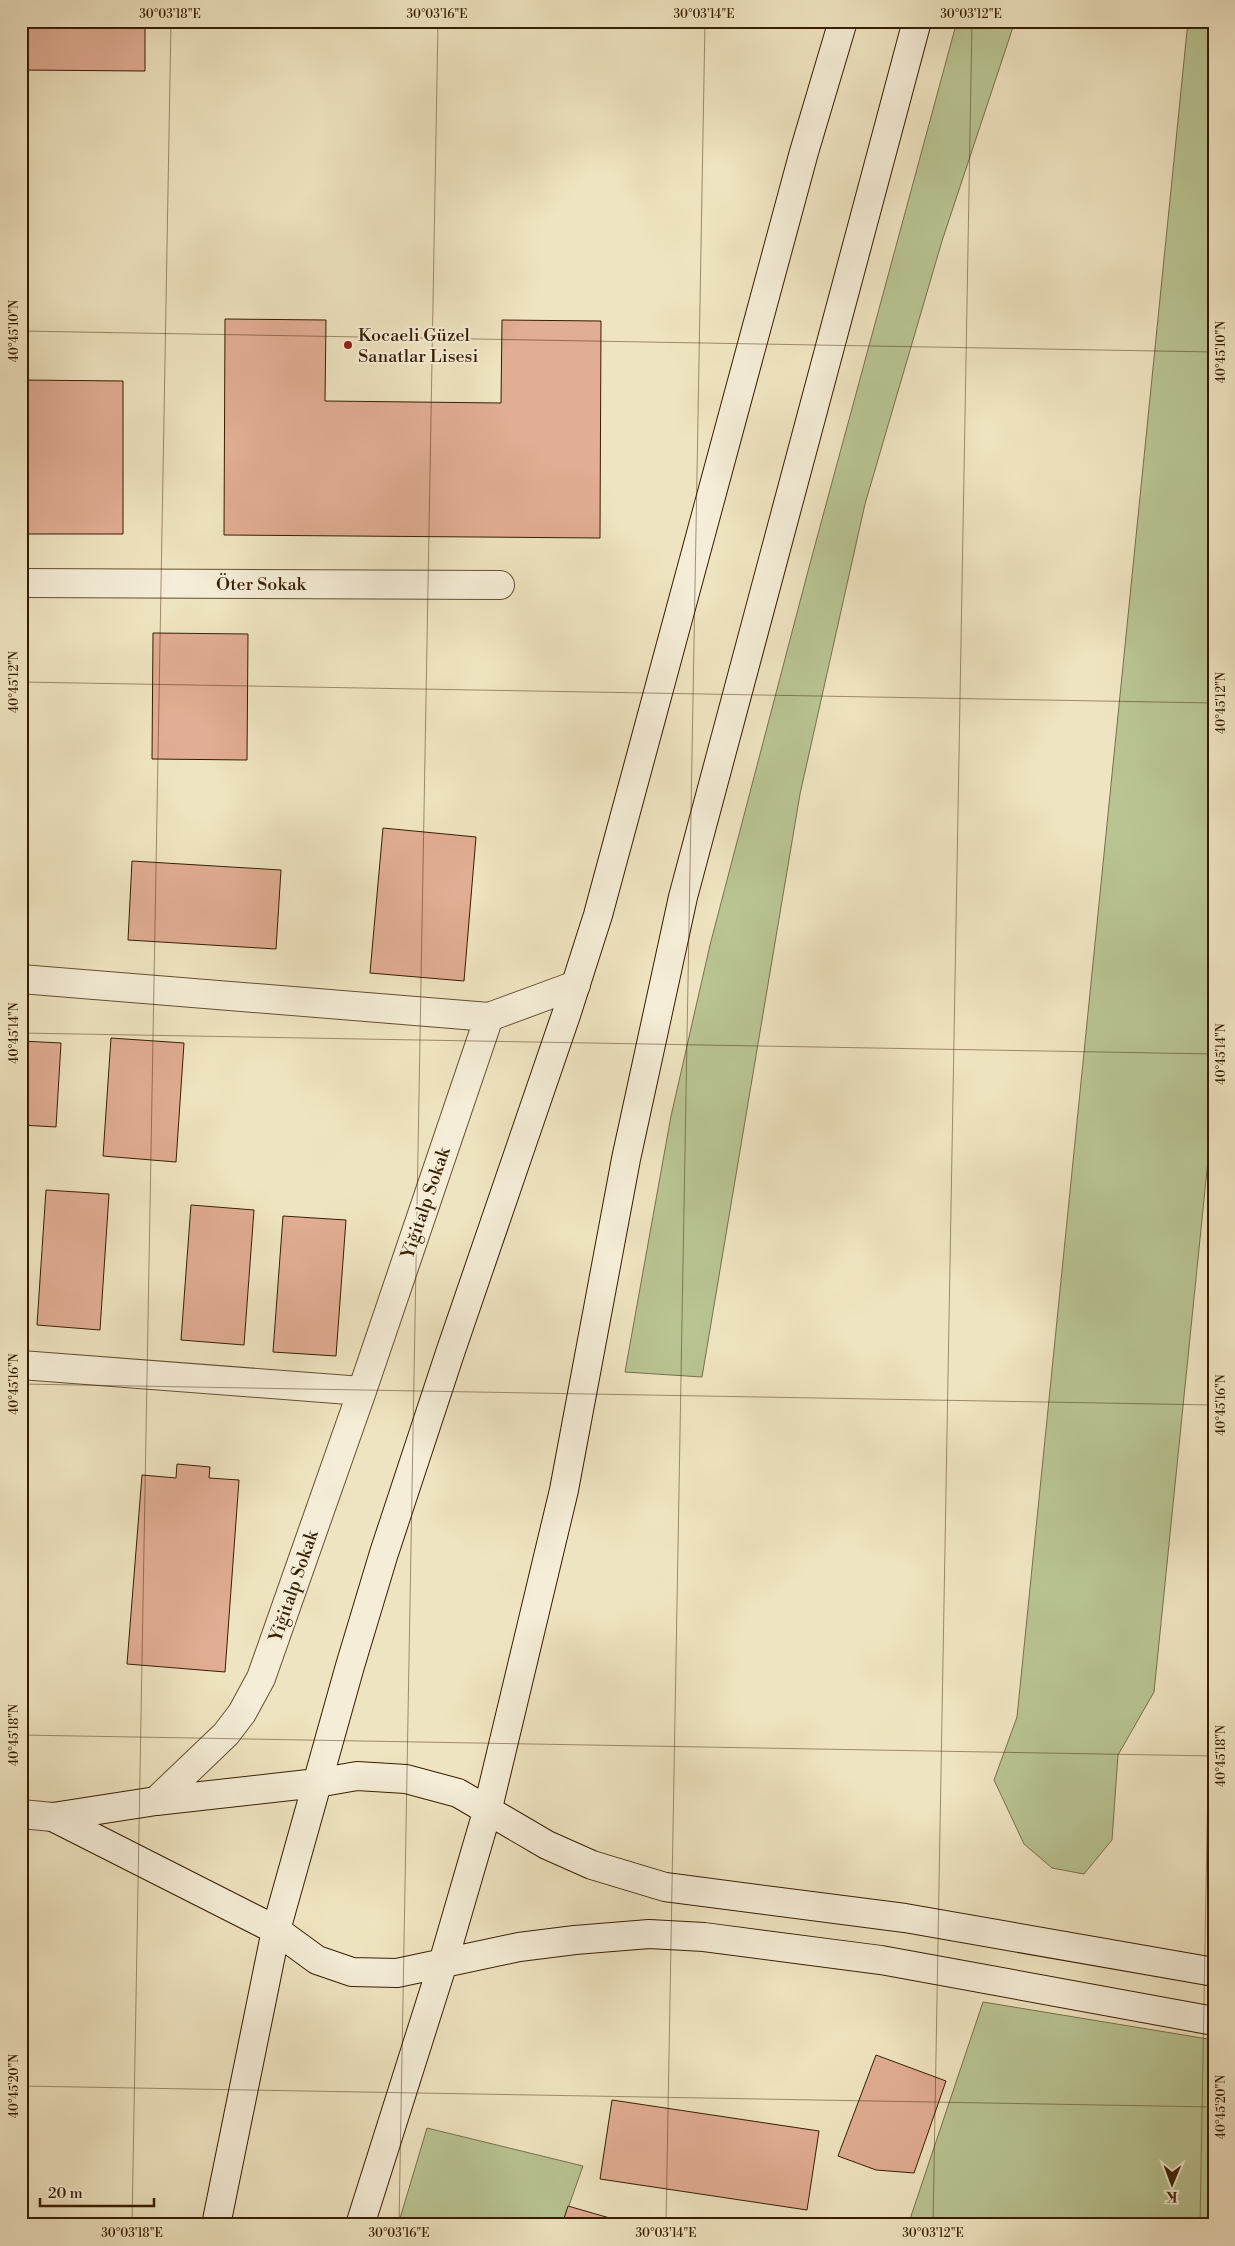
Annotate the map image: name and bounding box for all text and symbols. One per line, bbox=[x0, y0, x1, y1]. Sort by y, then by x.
text: 30°03'18"E bbox=[139, 7, 201, 22]
text: 30°03'16"E bbox=[406, 7, 468, 22]
text: 30°03'14"E bbox=[673, 7, 735, 22]
text: 30°03'12"E bbox=[940, 7, 1002, 22]
text: 40°45'10"N bbox=[7, 300, 22, 362]
text: 40°45'10"N bbox=[1214, 321, 1229, 383]
place label: Kocaeli Güzel Sanatlar Lisesi bbox=[358, 324, 478, 368]
marker: Kocaeli Güzel Sanatlar Lisesi bbox=[342, 339, 354, 351]
street label: Öter Sokak bbox=[216, 573, 307, 596]
text: 40°45'12"N bbox=[7, 651, 22, 713]
text: 40°45'12"N bbox=[1214, 672, 1229, 734]
text: 40°45'14"N bbox=[7, 1002, 22, 1064]
text: 40°45'14"N bbox=[1214, 1023, 1229, 1085]
street label: Yiğitalp Sokak bbox=[396, 1143, 456, 1263]
text: 40°45'16"N bbox=[7, 1353, 22, 1415]
text: 40°45'16"N bbox=[1214, 1374, 1229, 1436]
street label: Yiğitalp Sokak bbox=[264, 1526, 324, 1646]
text: 40°45'18"N bbox=[7, 1704, 22, 1766]
text: 40°45'18"N bbox=[1214, 1725, 1229, 1787]
text: 40°45'20"N bbox=[7, 2054, 22, 2118]
text: 40°45'20"N bbox=[1214, 2075, 1229, 2139]
north arrow bbox=[1148, 2158, 1198, 2208]
scale bar bbox=[40, 2176, 154, 2208]
text: 20 m bbox=[48, 2184, 83, 2203]
text: K bbox=[1165, 2187, 1178, 2205]
text: 30°03'18"E bbox=[101, 2226, 163, 2241]
text: 30°03'16"E bbox=[368, 2226, 430, 2241]
text: 30°03'14"E bbox=[635, 2226, 697, 2241]
text: 30°03'12"E bbox=[902, 2226, 964, 2241]

